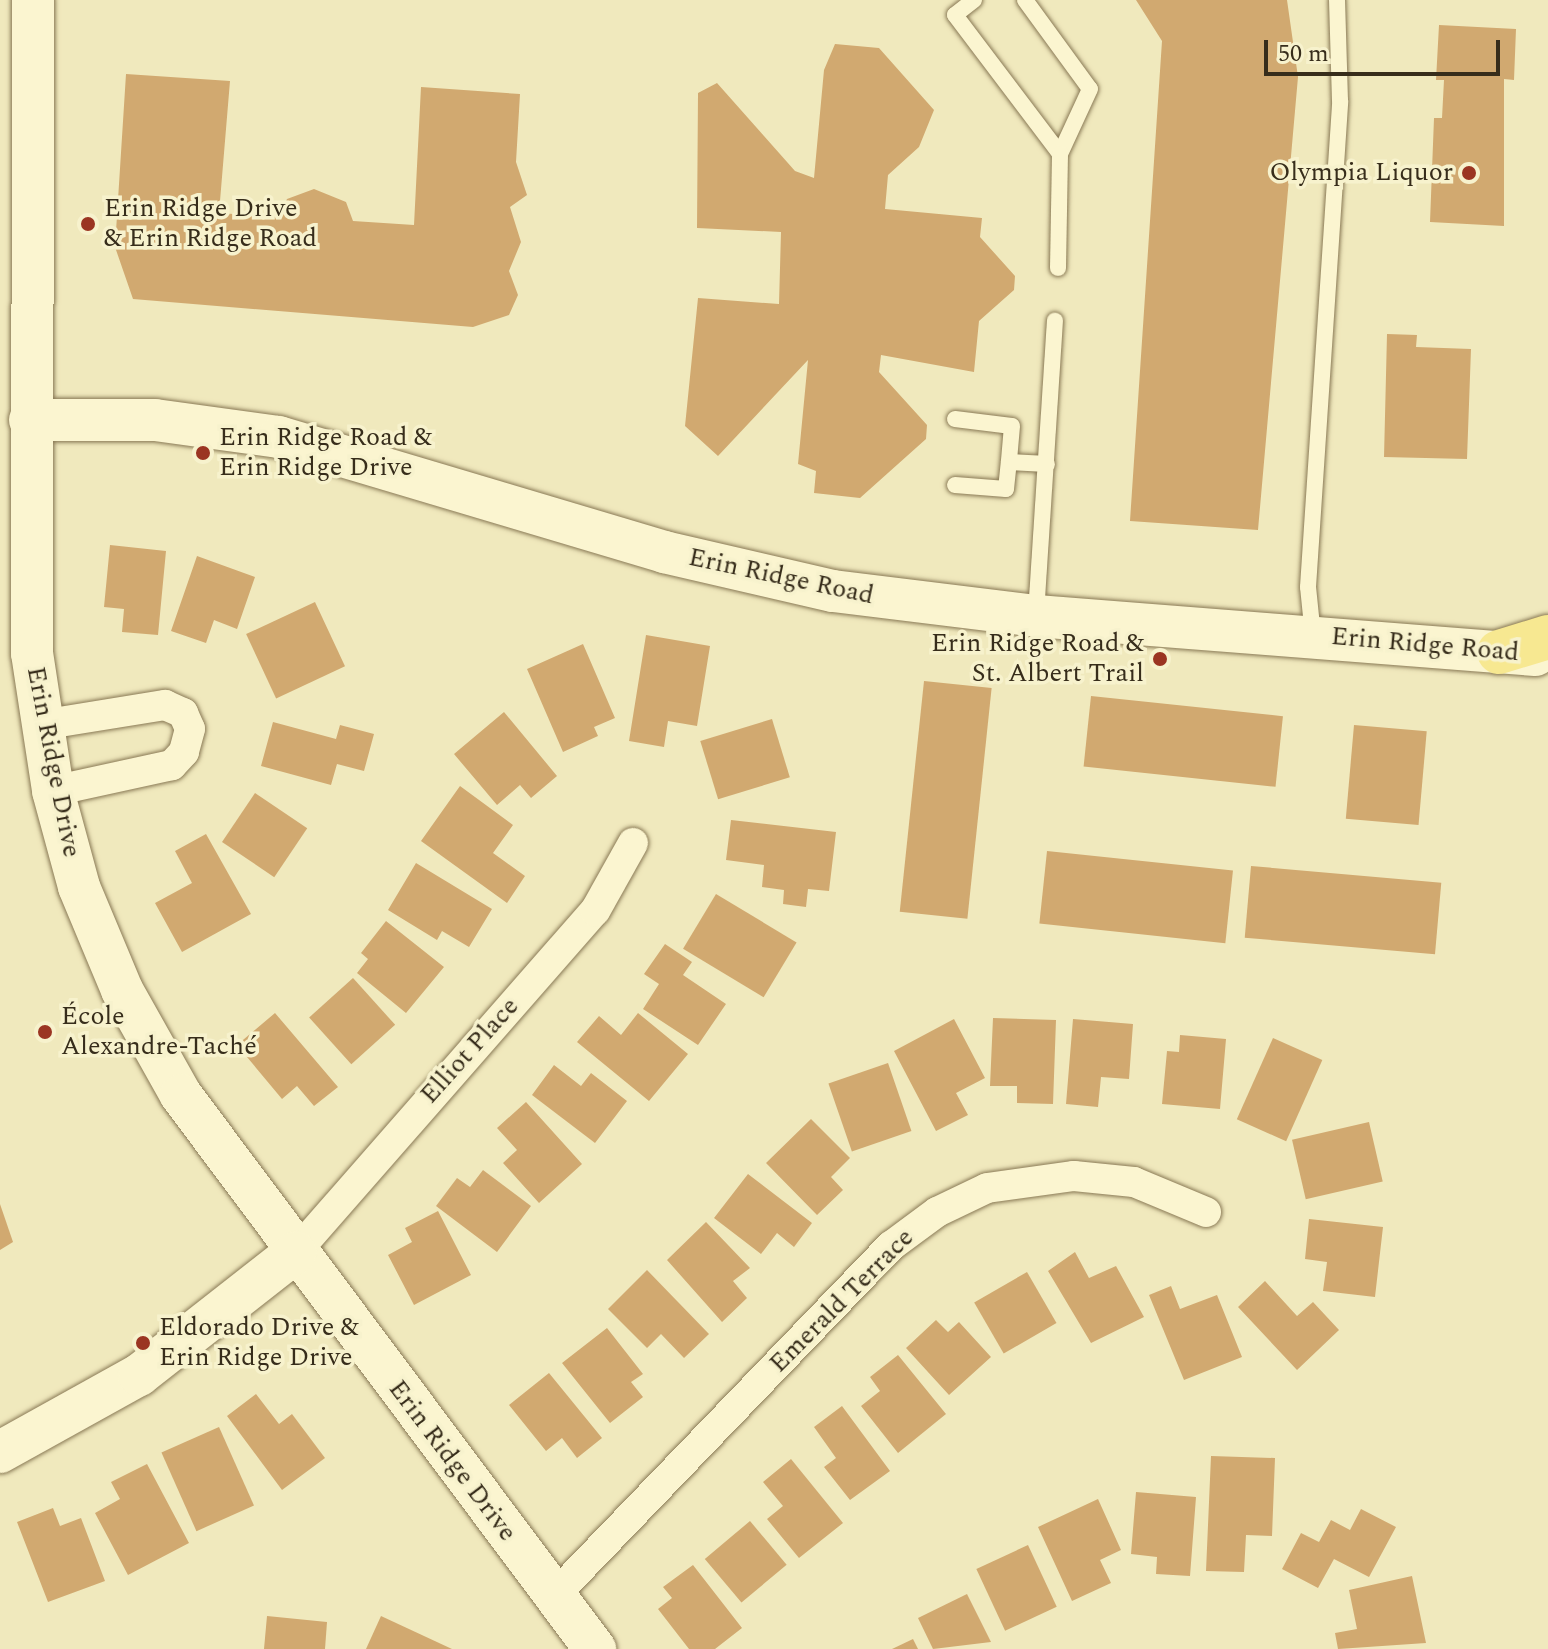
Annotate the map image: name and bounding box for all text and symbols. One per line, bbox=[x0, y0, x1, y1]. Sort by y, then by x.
scale bar bbox=[1268, 24, 1504, 74]
text: 50 m bbox=[1278, 36, 1329, 72]
place label: Olympia Liquor bbox=[1269, 157, 1453, 189]
marker: Olympia Liquor bbox=[1460, 164, 1478, 182]
place label: Erin Ridge Drive & Erin Ridge Road bbox=[104, 193, 317, 254]
marker: Erin Ridge Drive & Erin Ridge Road bbox=[79, 215, 97, 233]
place label: Erin Ridge Road & Erin Ridge Drive bbox=[219, 422, 432, 484]
marker: Erin Ridge Road & Erin Ridge Drive bbox=[194, 444, 212, 462]
street label: Erin Ridge Road bbox=[686, 542, 876, 612]
street label: Erin Ridge Road bbox=[1330, 621, 1520, 669]
place label: Erin Ridge Road & St. Albert Trail bbox=[931, 628, 1144, 690]
marker: Erin Ridge Road & St. Albert Trail bbox=[1151, 650, 1169, 668]
street label: Erin Ridge Drive bbox=[19, 664, 87, 860]
street label: Elliot Place bbox=[414, 991, 526, 1111]
place label: École Alexandre-Taché bbox=[61, 1001, 257, 1062]
marker: École Alexandre-Taché bbox=[36, 1023, 54, 1041]
street label: Emerald Terrace bbox=[763, 1222, 921, 1380]
place label: Eldorado Drive & Erin Ridge Drive bbox=[159, 1312, 359, 1374]
marker: Eldorado Drive & Erin Ridge Drive bbox=[134, 1334, 152, 1352]
street label: Erin Ridge Drive bbox=[381, 1374, 523, 1548]

